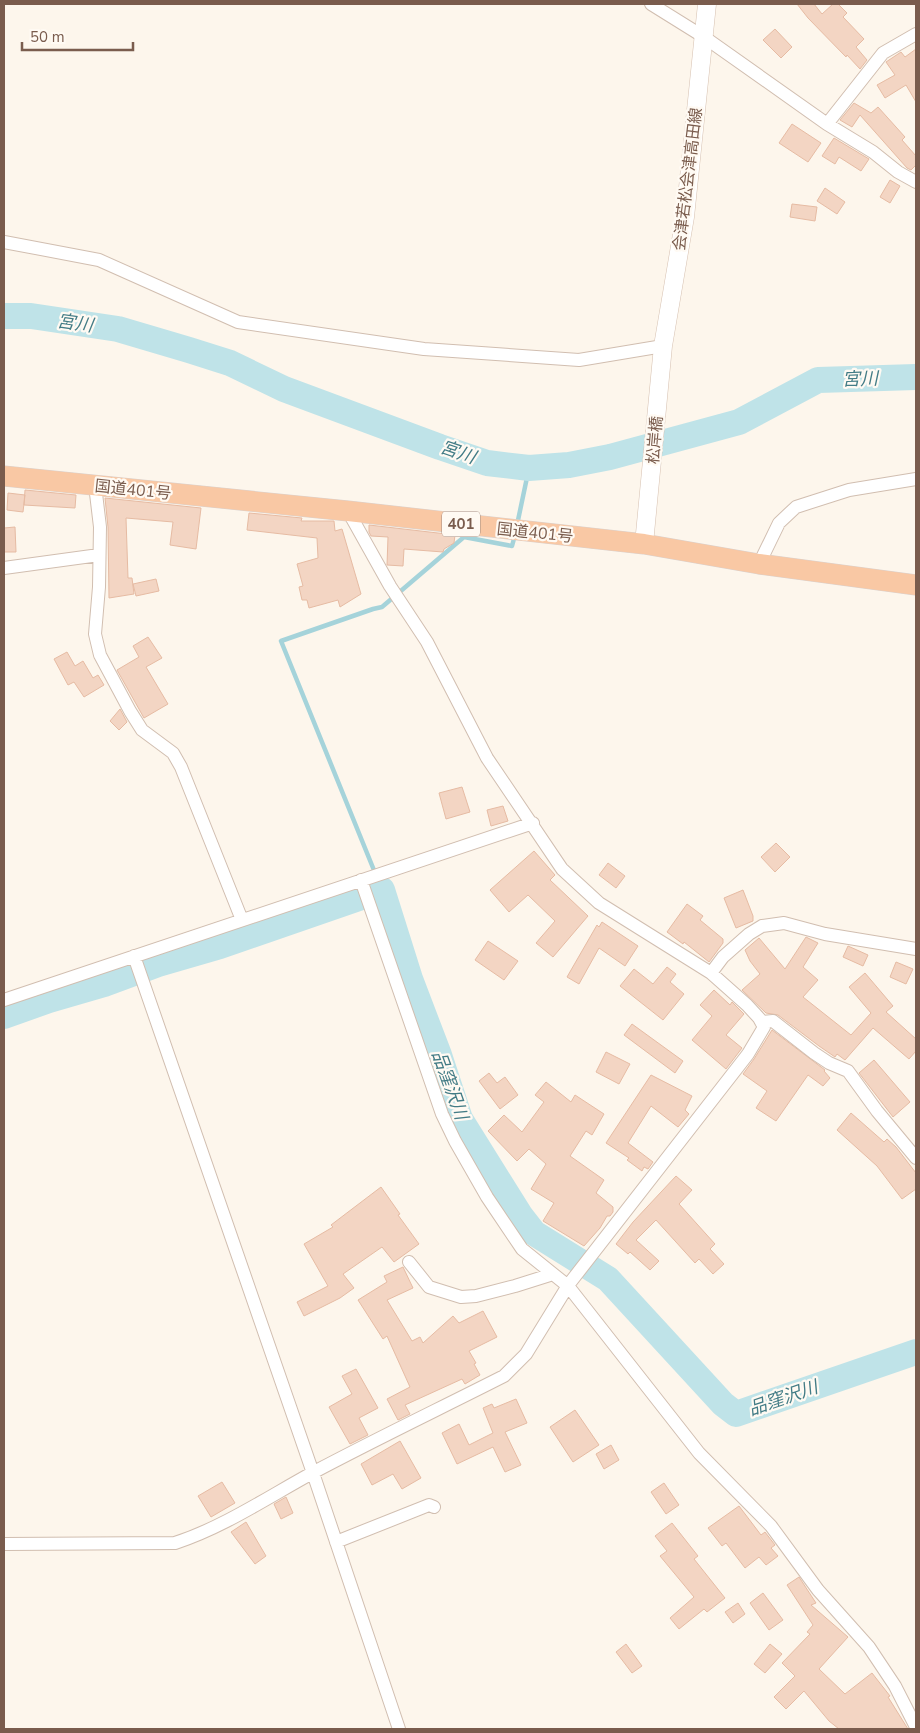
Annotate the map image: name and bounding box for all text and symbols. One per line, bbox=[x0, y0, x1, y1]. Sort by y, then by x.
scale bar bbox=[22, 20, 134, 52]
text: 50 m bbox=[30, 27, 65, 47]
street label: 会津若松会津高田線 bbox=[668, 106, 708, 252]
water label: 宮川 bbox=[56, 309, 96, 338]
water label: 宮川 bbox=[842, 366, 880, 392]
street label: 松岸橋 bbox=[642, 415, 668, 465]
water label: 宮川 bbox=[437, 435, 481, 470]
street label: 国道401号 bbox=[94, 475, 172, 505]
road number: 401 bbox=[442, 512, 480, 536]
street label: 国道401号 bbox=[496, 518, 574, 548]
water label: 品窪沢川 bbox=[426, 1047, 474, 1125]
water label: 品窪沢川 bbox=[745, 1374, 823, 1421]

